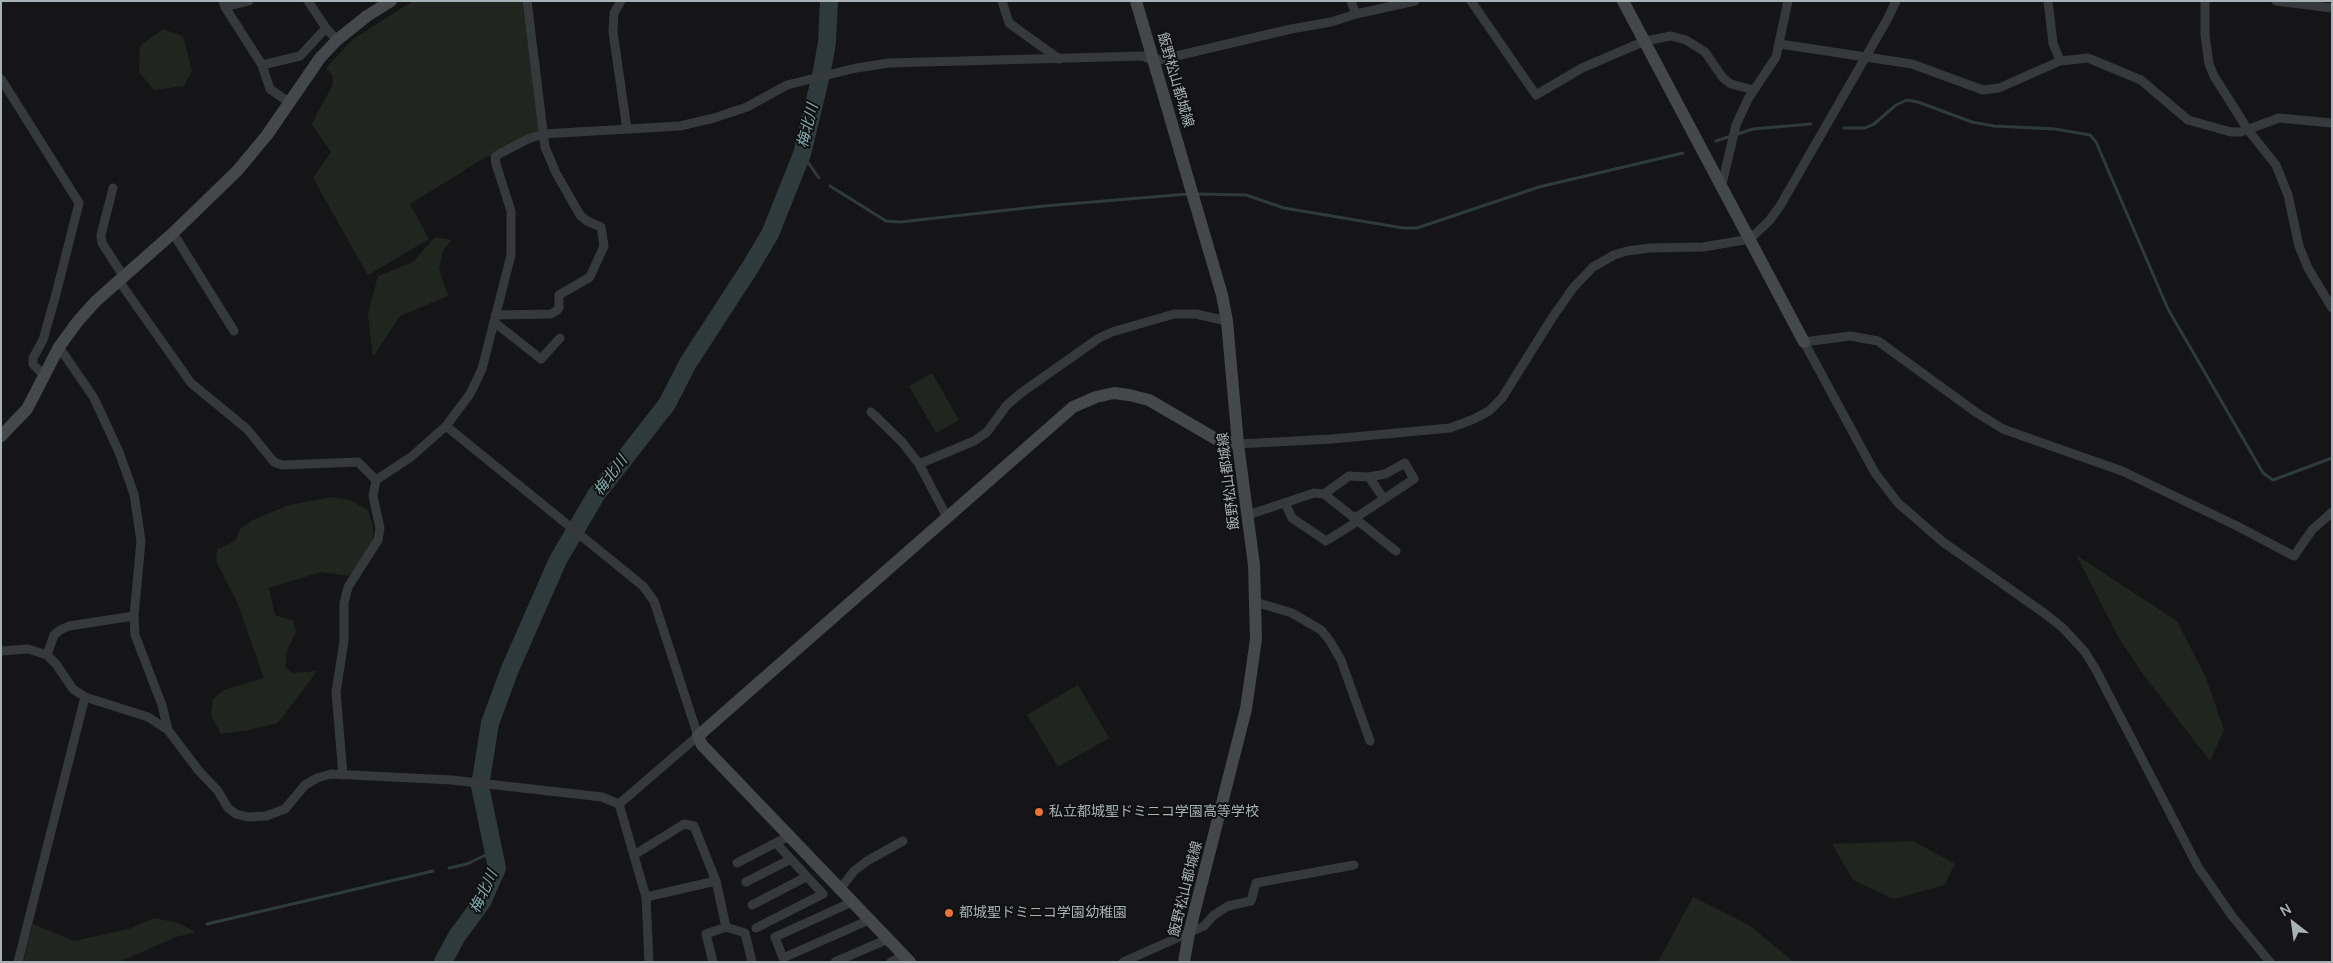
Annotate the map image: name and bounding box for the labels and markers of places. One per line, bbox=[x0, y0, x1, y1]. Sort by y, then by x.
place label: 私立都城聖ドミニコ学園高等学校 bbox=[1049, 804, 1259, 820]
marker: 私立都城聖ドミニコ学園高等学校 bbox=[1033, 806, 1045, 818]
place label: 都城聖ドミニコ学園幼稚園 bbox=[959, 905, 1127, 921]
marker: 都城聖ドミニコ学園幼稚園 bbox=[943, 907, 955, 919]

